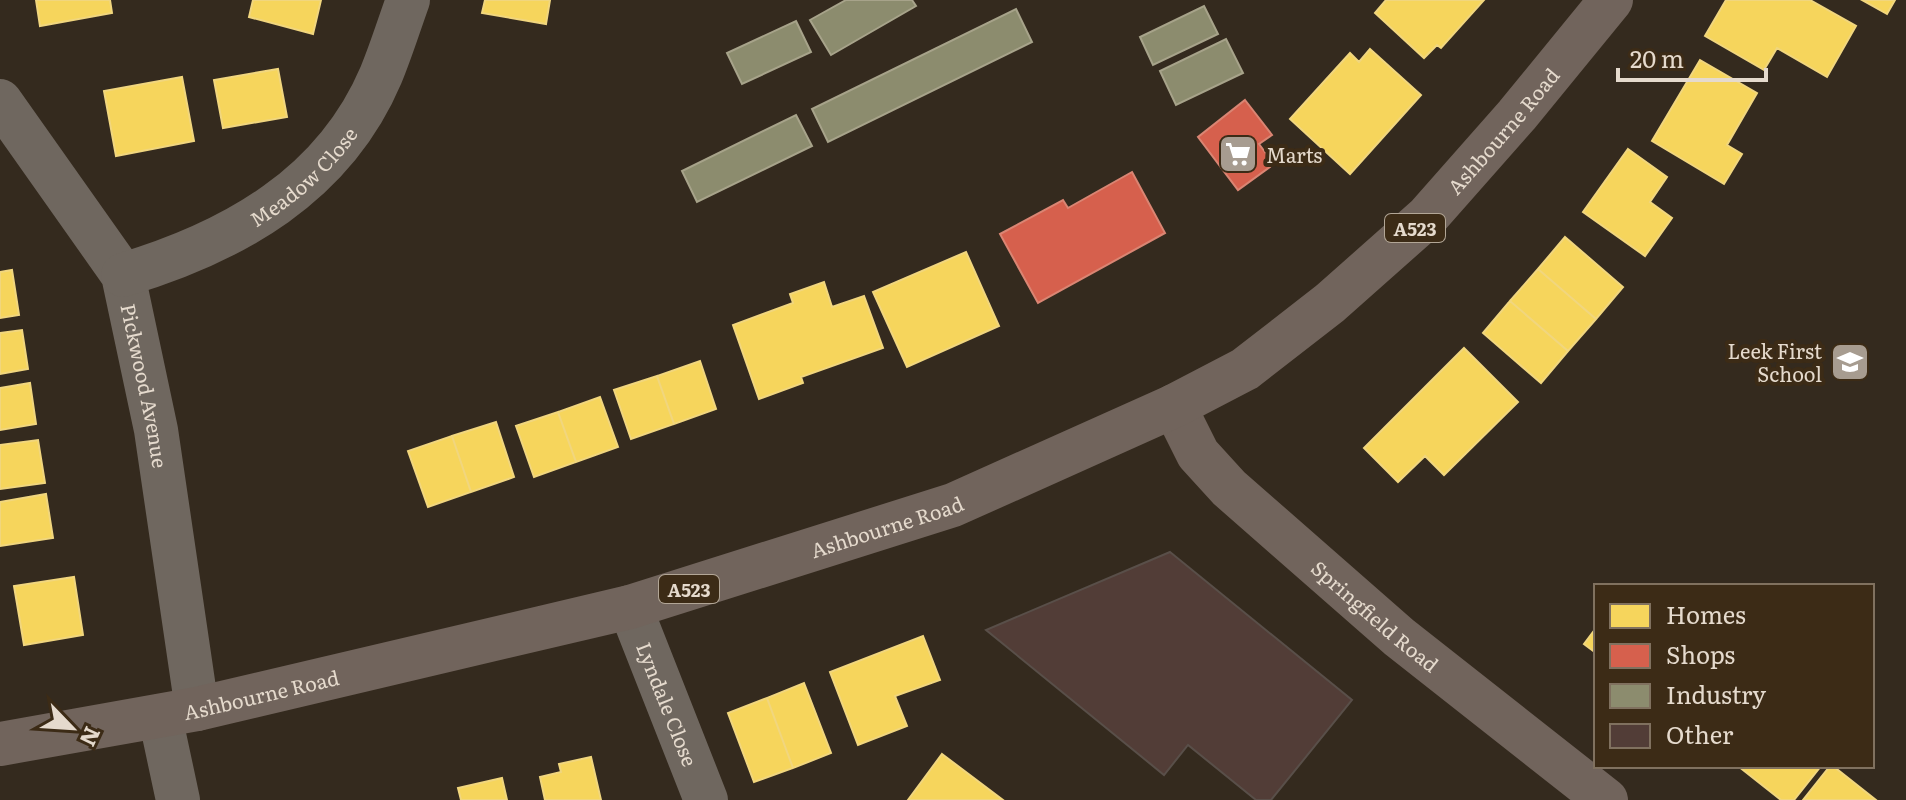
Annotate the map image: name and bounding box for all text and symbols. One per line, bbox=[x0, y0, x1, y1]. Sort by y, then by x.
scale bar bbox=[1618, 32, 1766, 82]
text: 20 m bbox=[1630, 40, 1684, 75]
street label: Ashbourne Road bbox=[1439, 61, 1565, 200]
street label: Meadow Close bbox=[243, 120, 363, 233]
supermarket icon: Marts bbox=[1217, 133, 1259, 175]
place label: Marts bbox=[1266, 139, 1322, 169]
road number: A523 bbox=[1385, 214, 1445, 242]
street label: Pickwood Avenue bbox=[114, 300, 176, 470]
place label: Leek First School bbox=[1727, 335, 1822, 388]
school or university icon: Leek First School bbox=[1829, 341, 1871, 383]
street label: Ashbourne Road bbox=[807, 487, 968, 564]
street label: Springfield Road bbox=[1305, 552, 1446, 678]
road number: A523 bbox=[659, 575, 719, 603]
legend bbox=[1594, 584, 1874, 768]
text: Homes bbox=[1666, 596, 1746, 631]
text: Shops bbox=[1666, 636, 1735, 671]
street label: Lyndale Close bbox=[630, 637, 706, 770]
street label: Ashbourne Road bbox=[181, 661, 342, 726]
text: Industry bbox=[1666, 676, 1766, 711]
north arrow bbox=[32, 688, 112, 768]
text: Other bbox=[1666, 716, 1734, 751]
text: N bbox=[73, 722, 110, 752]

